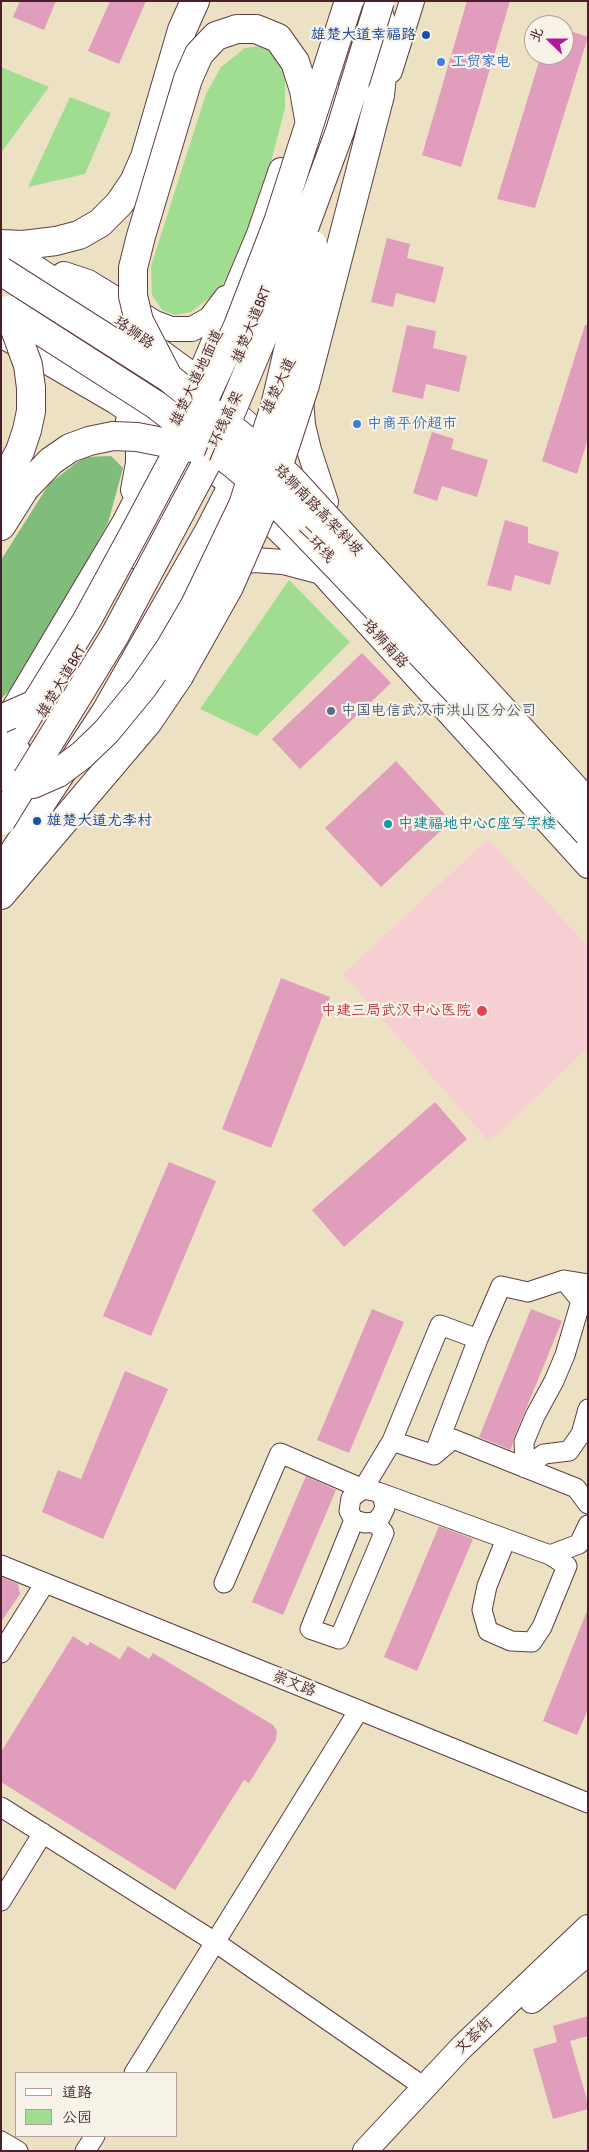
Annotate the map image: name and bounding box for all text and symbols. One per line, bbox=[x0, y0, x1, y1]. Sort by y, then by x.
north arrow bbox=[524, 15, 574, 65]
text: 北 bbox=[524, 25, 547, 45]
place label: 雄楚大道幸福路 bbox=[311, 26, 416, 44]
marker: 雄楚大道幸福路 bbox=[420, 29, 432, 41]
place label: 工贸家电 bbox=[451, 53, 511, 71]
marker: 工贸家电 bbox=[435, 56, 447, 68]
street label: 雄楚大道BRT bbox=[228, 284, 276, 366]
street label: 珞狮路 bbox=[110, 313, 158, 353]
street label: 雄楚大道地面道 bbox=[167, 327, 227, 429]
street label: 雄楚大道 bbox=[258, 355, 300, 417]
street label: 二环线高架 bbox=[199, 388, 247, 464]
place label: 中商平价超市 bbox=[367, 415, 457, 433]
marker: 中商平价超市 bbox=[351, 418, 363, 430]
street label: 珞狮南路高架斜坡 bbox=[270, 461, 366, 559]
street label: 二环线 bbox=[294, 522, 338, 566]
street label: 珞狮南路 bbox=[358, 616, 412, 672]
street label: 雄楚大道BRT bbox=[33, 642, 91, 722]
place label: 中国电信武汉市洪山区分公司 bbox=[341, 702, 536, 720]
marker: 中国电信武汉市洪山区分公司 bbox=[325, 705, 337, 717]
place label: 雄楚大道尤李村 bbox=[47, 812, 152, 830]
marker: 雄楚大道尤李村 bbox=[31, 815, 43, 827]
place label: 中建福地中心C座写字楼 bbox=[398, 815, 556, 833]
marker: 中建福地中心C座写字楼 bbox=[382, 818, 394, 830]
place label: 中建三局武汉中心医院 bbox=[321, 1002, 471, 1020]
marker: 中建三局武汉中心医院 bbox=[475, 1004, 489, 1018]
street label: 崇文路 bbox=[270, 1667, 318, 1701]
street label: 文荟街 bbox=[452, 2014, 496, 2058]
legend bbox=[15, 2072, 178, 2137]
text: 道路 bbox=[62, 2081, 92, 2102]
text: 公园 bbox=[62, 2106, 92, 2127]

